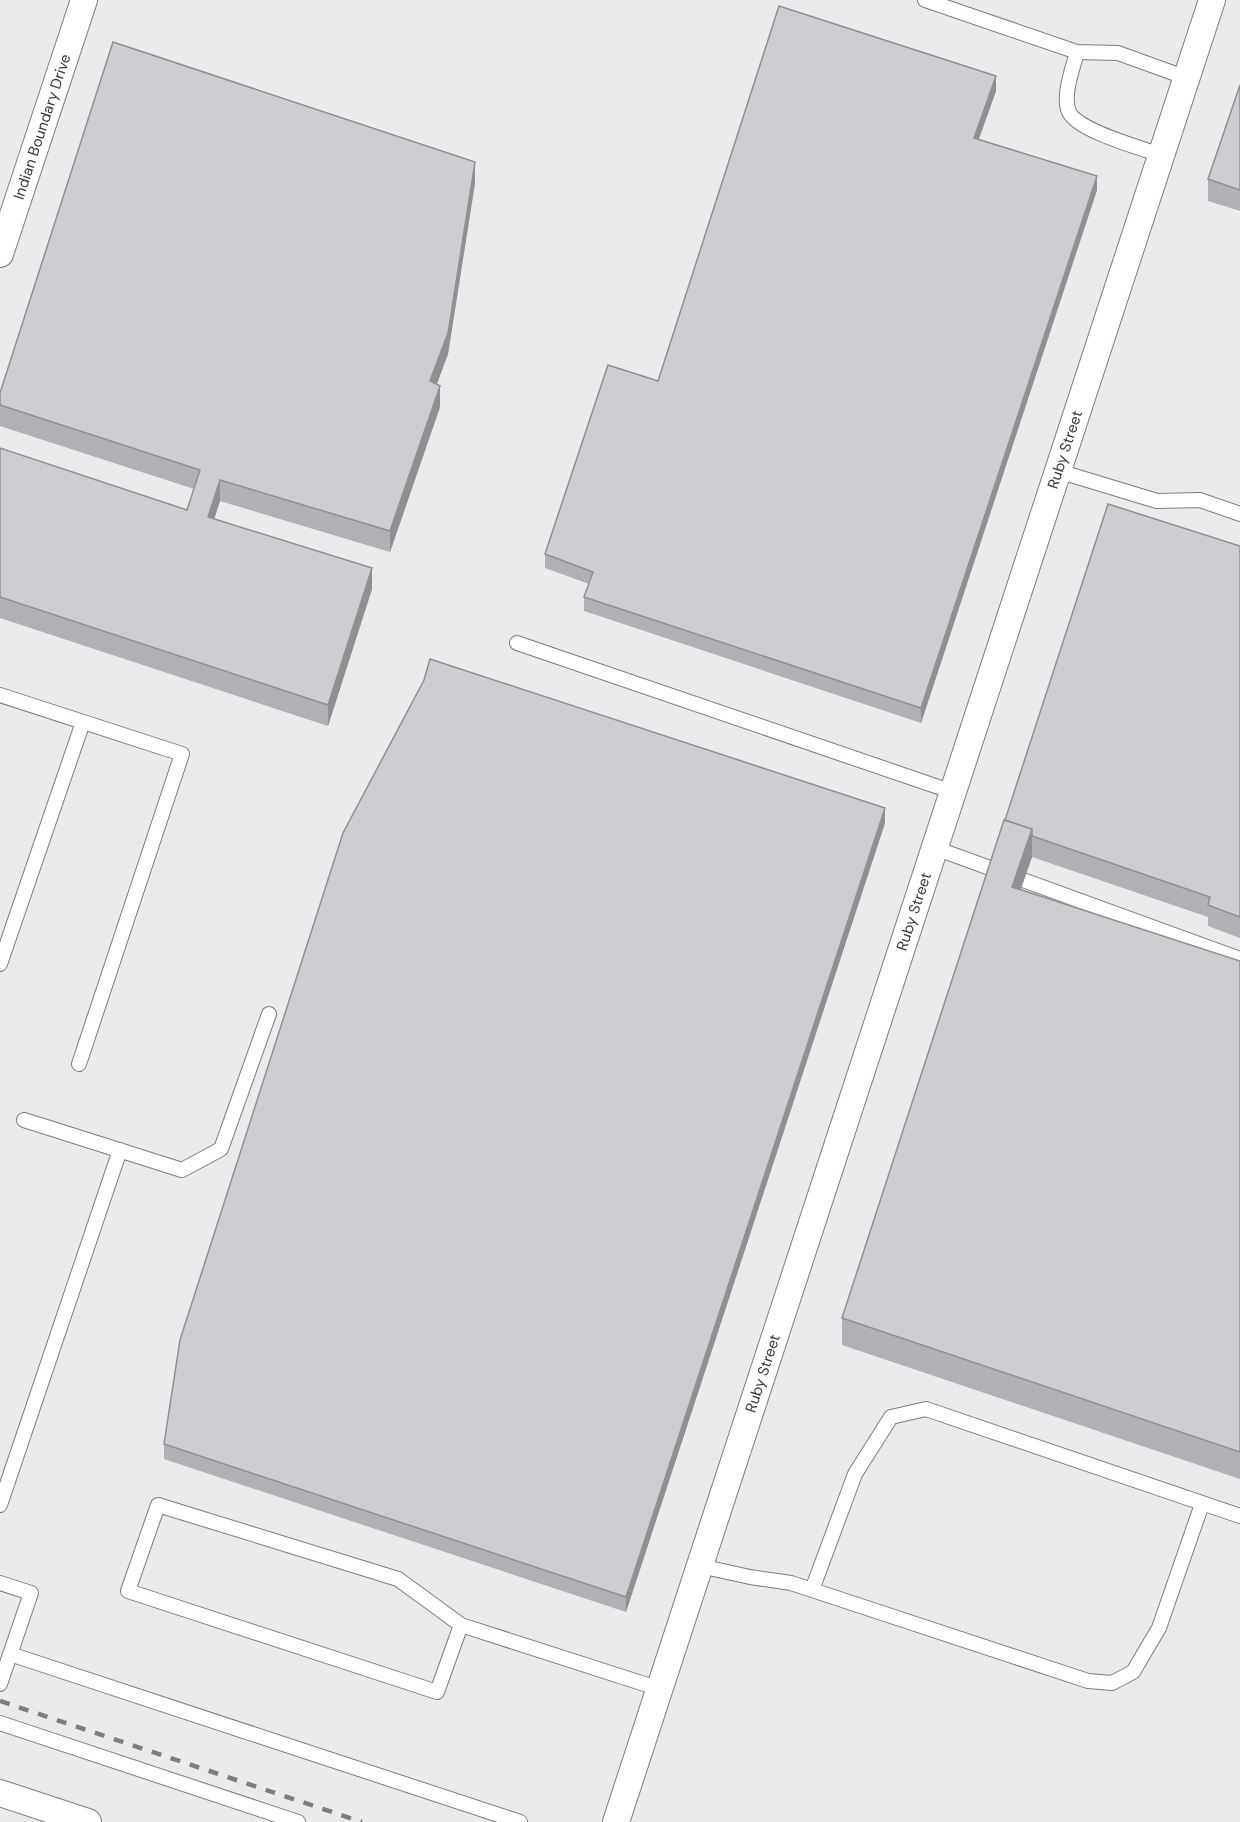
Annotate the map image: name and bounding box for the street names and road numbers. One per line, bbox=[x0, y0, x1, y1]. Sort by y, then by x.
street label: Indian Boundary Drive bbox=[9, 51, 75, 202]
street label: Ruby Street bbox=[1043, 408, 1087, 491]
street label: Ruby Street bbox=[892, 870, 936, 953]
street label: Ruby Street bbox=[741, 1332, 785, 1415]

